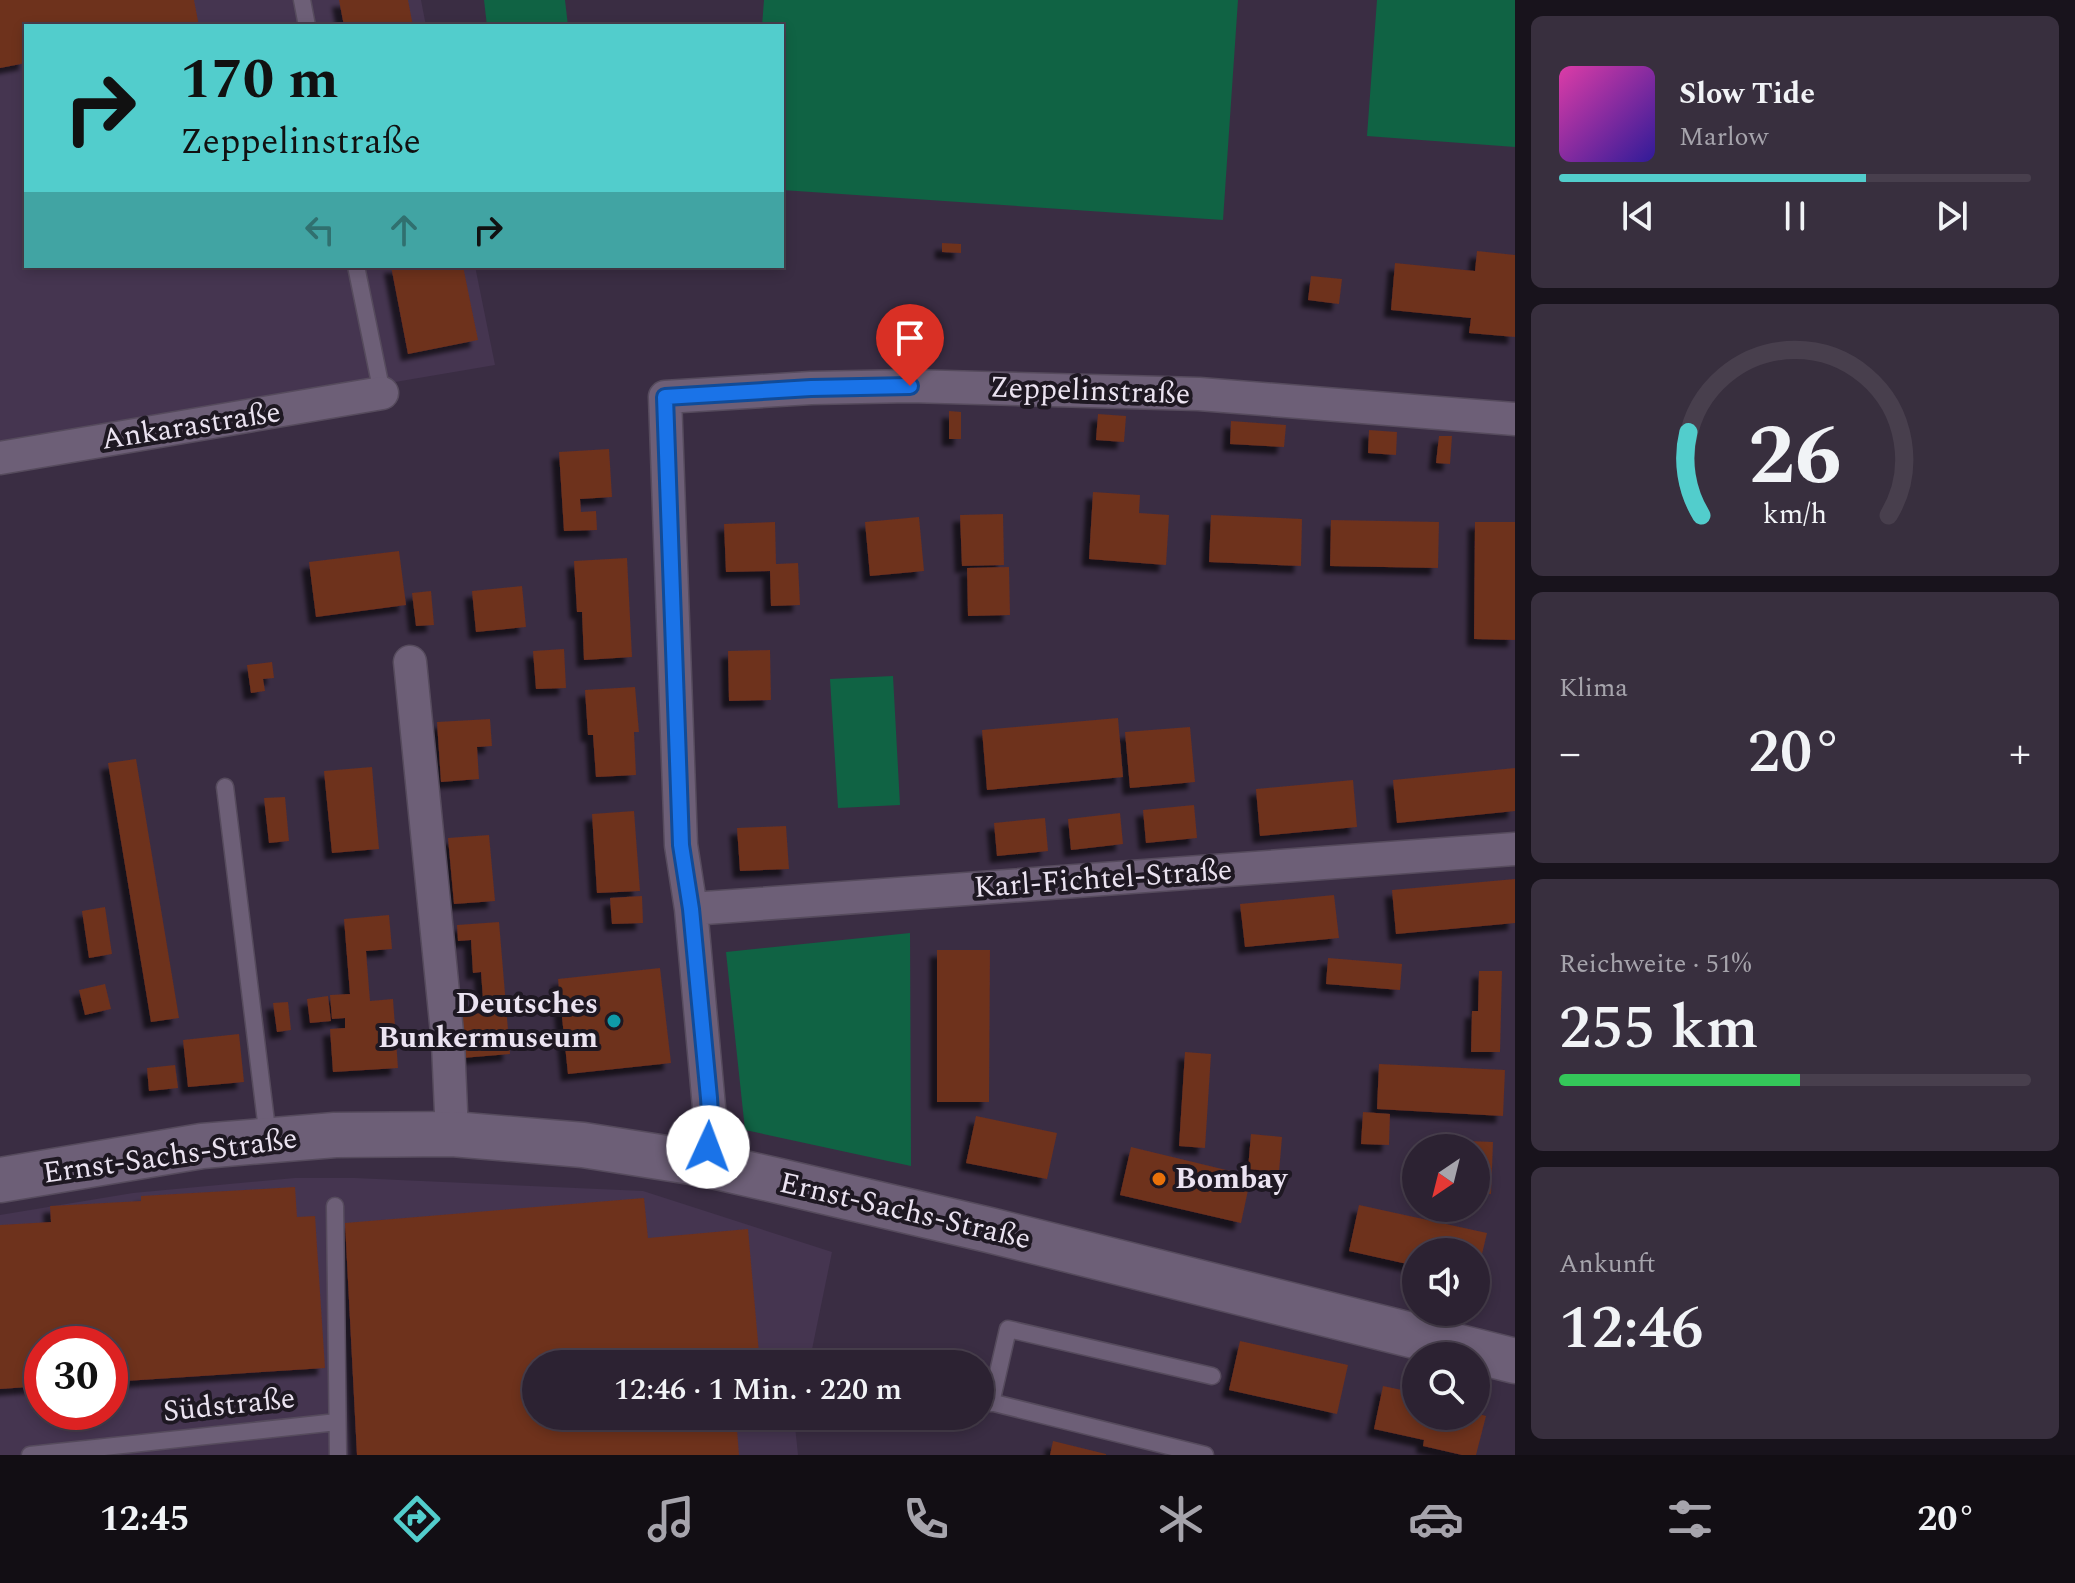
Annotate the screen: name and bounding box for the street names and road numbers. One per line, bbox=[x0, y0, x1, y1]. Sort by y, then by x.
street label: Zeppelinstraße bbox=[989, 365, 1191, 417]
street label: Ankarastraße bbox=[98, 389, 284, 463]
street label: Karl-Fichtel-Straße bbox=[972, 847, 1234, 911]
street label: Ernst-Sachs-Straße bbox=[40, 1115, 300, 1197]
street label: Ernst-Sachs-Straße bbox=[775, 1160, 1035, 1262]
street label: Südstraße bbox=[161, 1375, 297, 1435]

